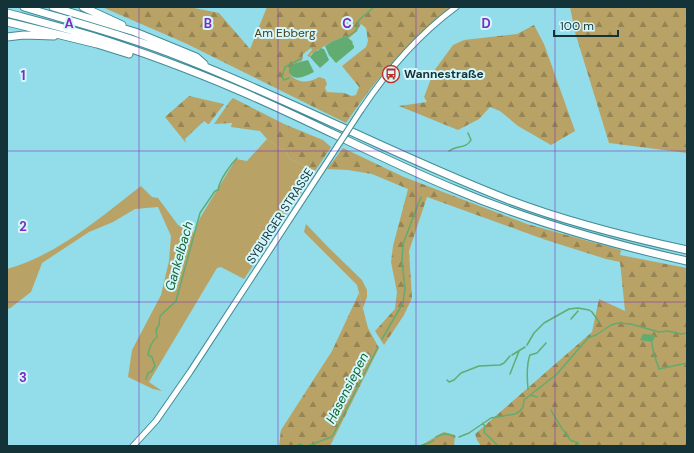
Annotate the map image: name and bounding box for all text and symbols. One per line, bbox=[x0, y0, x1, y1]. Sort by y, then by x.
scale bar bbox=[554, 12, 618, 38]
text: A bbox=[64, 15, 74, 32]
text: B bbox=[204, 15, 212, 32]
text: C bbox=[342, 15, 352, 32]
text: D bbox=[481, 15, 491, 32]
text: 100 m bbox=[560, 18, 594, 34]
park label: Am Ebberg bbox=[254, 25, 316, 41]
bus stop icon: Wannestraße bbox=[381, 64, 401, 84]
place label: Wannestraße bbox=[404, 66, 484, 82]
text: 1 bbox=[21, 67, 25, 84]
street label: SYBURGER STRASSE bbox=[243, 165, 317, 267]
text: 2 bbox=[19, 218, 27, 235]
water label: Gankelbach bbox=[161, 219, 197, 293]
water label: Hasensiepen bbox=[322, 350, 372, 426]
text: 3 bbox=[19, 369, 27, 386]

